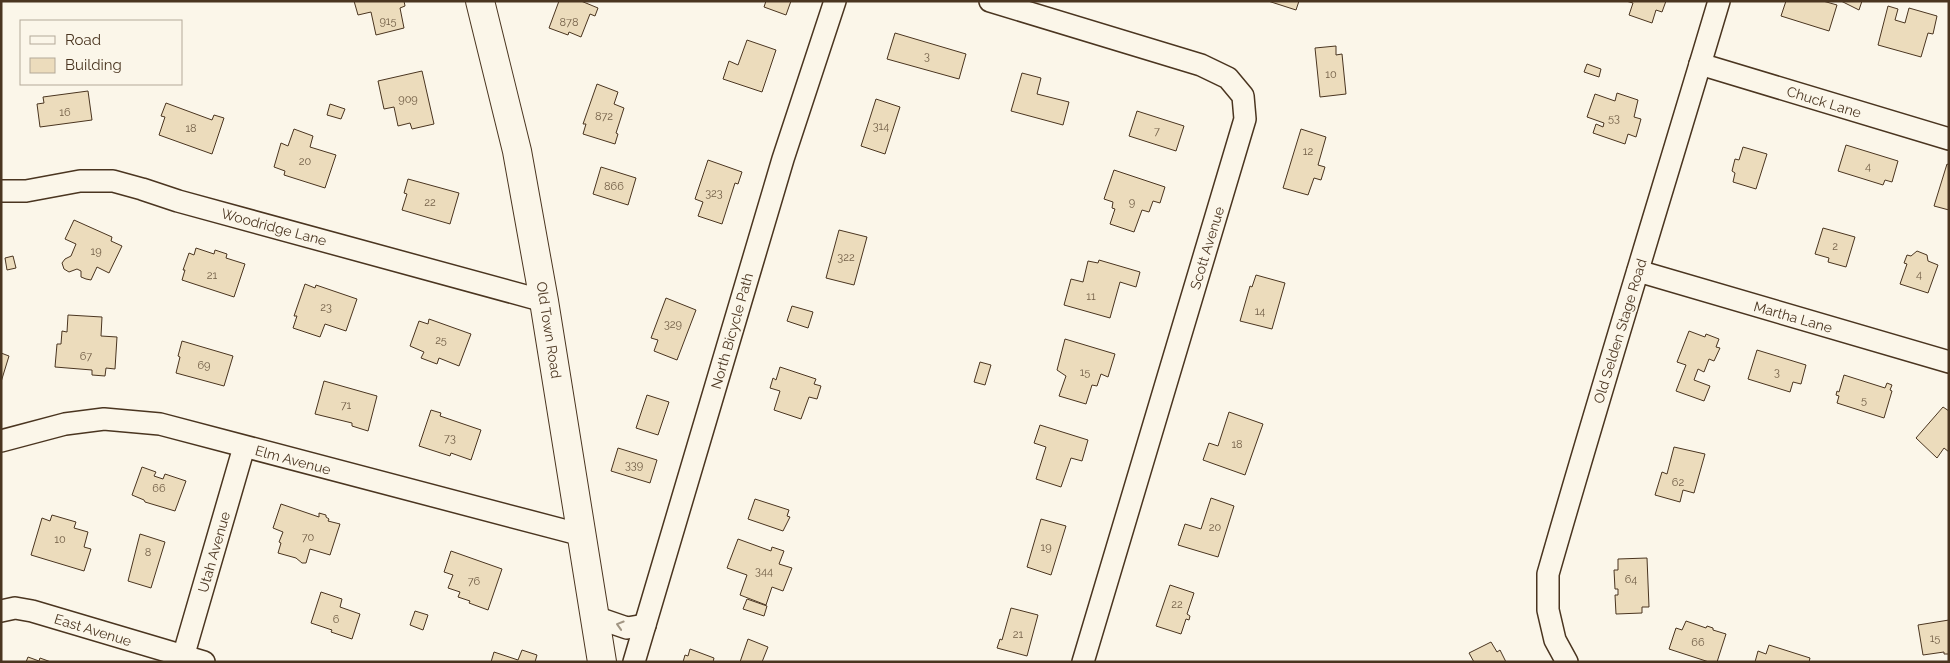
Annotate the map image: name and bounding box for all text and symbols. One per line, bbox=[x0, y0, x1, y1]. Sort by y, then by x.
house number: 915 bbox=[379, 15, 397, 28]
house number: 878 bbox=[560, 16, 578, 29]
legend bbox=[20, 20, 182, 85]
text: Road bbox=[65, 31, 101, 49]
house number: 3 bbox=[924, 50, 930, 63]
text: Building bbox=[65, 56, 122, 74]
house number: 10 bbox=[1325, 68, 1337, 81]
street label: Chuck Lane bbox=[1785, 83, 1863, 121]
house number: 909 bbox=[398, 93, 418, 106]
house number: 16 bbox=[59, 106, 71, 119]
house number: 872 bbox=[595, 110, 613, 123]
house number: 53 bbox=[1608, 112, 1620, 125]
house number: 314 bbox=[873, 120, 889, 133]
house number: 18 bbox=[185, 122, 197, 135]
house number: 7 bbox=[1154, 125, 1160, 138]
house number: 12 bbox=[1303, 145, 1313, 158]
house number: 20 bbox=[299, 155, 311, 168]
house number: 4 bbox=[1865, 160, 1871, 173]
house number: 866 bbox=[604, 180, 624, 193]
house number: 323 bbox=[705, 187, 723, 200]
house number: 22 bbox=[424, 196, 436, 209]
house number: 9 bbox=[1129, 196, 1135, 209]
street label: Woodridge Lane bbox=[220, 205, 328, 249]
street label: Scott Avenue bbox=[1187, 205, 1227, 291]
house number: 2 bbox=[1832, 240, 1838, 253]
house number: 19 bbox=[90, 245, 102, 258]
house number: 322 bbox=[837, 251, 855, 264]
street label: Old Selden Stage Road bbox=[1590, 257, 1650, 405]
house number: 4 bbox=[1916, 268, 1922, 281]
house number: 21 bbox=[207, 269, 218, 282]
street label: North Bicycle Path bbox=[708, 271, 756, 391]
street label: Old Town Road bbox=[533, 280, 565, 380]
house number: 11 bbox=[1086, 290, 1096, 303]
street label: Martha Lane bbox=[1752, 298, 1834, 336]
house number: 23 bbox=[320, 301, 332, 314]
house number: 14 bbox=[1255, 305, 1265, 318]
house number: 329 bbox=[664, 318, 682, 331]
house number: 25 bbox=[435, 334, 447, 347]
house number: 67 bbox=[80, 350, 92, 363]
house number: 69 bbox=[197, 359, 211, 372]
house number: 15 bbox=[1080, 366, 1090, 379]
house number: 3 bbox=[1774, 366, 1780, 379]
house number: 5 bbox=[1861, 394, 1867, 407]
house number: 71 bbox=[341, 399, 352, 412]
house number: 73 bbox=[444, 432, 456, 445]
house number: 18 bbox=[1231, 438, 1243, 451]
street label: Elm Avenue bbox=[254, 442, 332, 478]
house number: 339 bbox=[625, 459, 643, 472]
house number: 62 bbox=[1672, 476, 1684, 489]
house number: 66 bbox=[152, 482, 166, 495]
street label: Utah Avenue bbox=[195, 510, 233, 594]
house number: 20 bbox=[1209, 521, 1221, 534]
house number: 70 bbox=[302, 531, 315, 544]
house number: 10 bbox=[54, 533, 66, 546]
house number: 19 bbox=[1040, 541, 1052, 554]
house number: 8 bbox=[145, 546, 151, 559]
house number: 344 bbox=[755, 565, 773, 578]
house number: 64 bbox=[1625, 573, 1637, 586]
house number: 76 bbox=[468, 575, 481, 588]
house number: 22 bbox=[1171, 598, 1183, 611]
street label: East Avenue bbox=[52, 611, 134, 649]
house number: 6 bbox=[333, 613, 340, 626]
one-way arrow bbox=[616, 621, 624, 631]
house number: 21 bbox=[1013, 628, 1024, 641]
house number: 15 bbox=[1930, 632, 1940, 645]
house number: 66 bbox=[1691, 636, 1705, 649]

